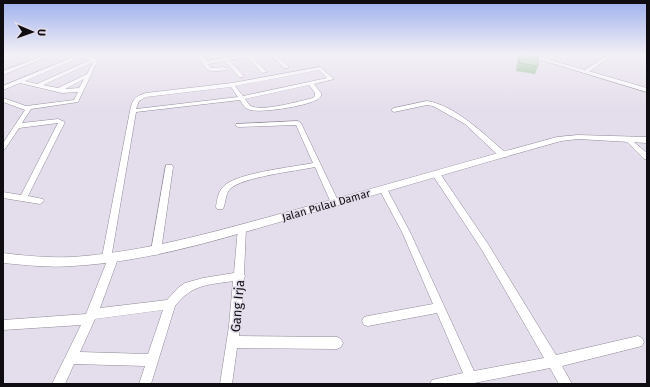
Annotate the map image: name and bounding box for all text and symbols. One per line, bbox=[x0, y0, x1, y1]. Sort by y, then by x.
north arrow bbox=[12, 12, 52, 52]
text: U bbox=[35, 29, 48, 36]
street label: Jalan Pulau Damar bbox=[280, 186, 373, 224]
street label: Gang Irja bbox=[228, 279, 247, 333]

